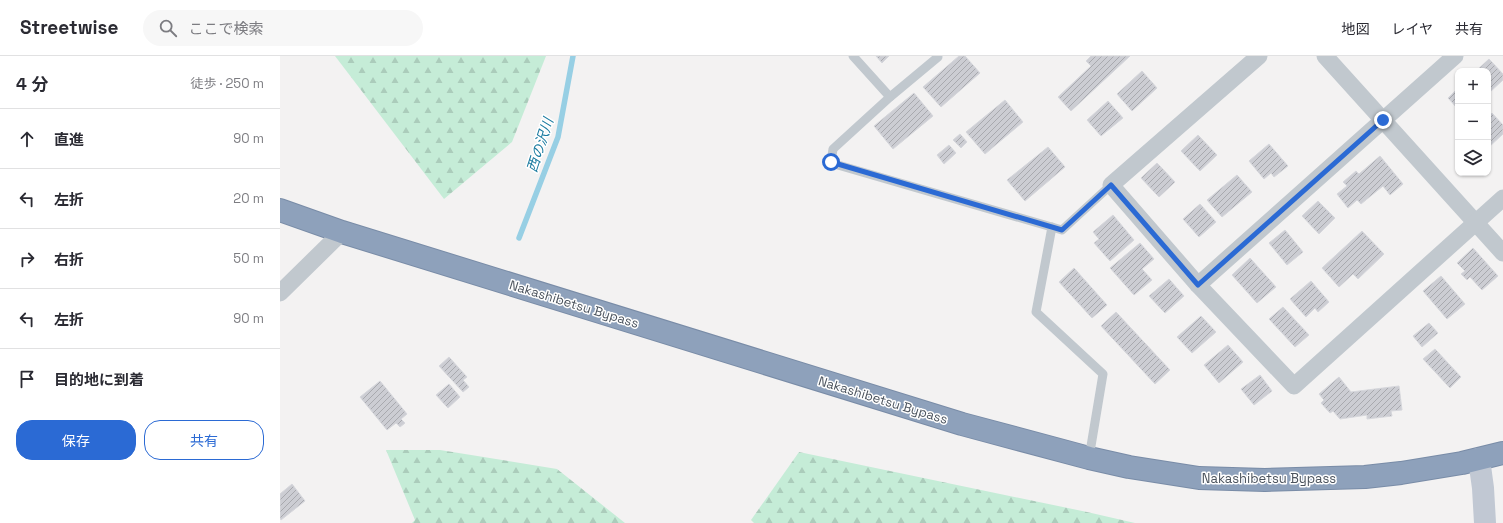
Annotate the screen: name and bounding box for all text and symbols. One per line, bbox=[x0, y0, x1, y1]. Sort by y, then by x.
search box bbox=[143, 10, 423, 46]
text: Streetwise bbox=[20, 15, 119, 40]
icon: search bbox=[157, 17, 179, 39]
text: ここで検索 bbox=[189, 19, 264, 38]
text: 地図 bbox=[1341, 20, 1369, 38]
text: レイヤ bbox=[1391, 20, 1433, 38]
text: 共有 bbox=[1455, 20, 1483, 38]
map controls bbox=[1455, 68, 1491, 176]
button: + bbox=[1455, 68, 1491, 104]
text: 4 分 bbox=[16, 73, 48, 95]
text: 徒歩 · 250 m bbox=[190, 75, 264, 92]
button: − bbox=[1455, 104, 1491, 140]
route end bbox=[1374, 111, 1392, 129]
water label: 西の沢川 bbox=[523, 114, 558, 174]
icon: ahead bbox=[16, 128, 38, 150]
text: 直進 bbox=[54, 130, 84, 149]
text: 90 m bbox=[233, 130, 264, 147]
button: layers bbox=[1455, 140, 1491, 176]
route start bbox=[822, 153, 840, 171]
icon: left bbox=[16, 188, 38, 210]
text: 左折 bbox=[54, 190, 84, 209]
text: 20 m bbox=[233, 190, 264, 207]
icon: right bbox=[16, 248, 38, 270]
text: 右折 bbox=[54, 250, 84, 269]
text: 50 m bbox=[233, 250, 264, 267]
street label: Nakashibetsu Bypass bbox=[507, 276, 641, 332]
icon: left bbox=[16, 308, 38, 330]
text: 左折 bbox=[54, 310, 84, 329]
text: 90 m bbox=[233, 310, 264, 327]
icon: arrive bbox=[16, 368, 38, 390]
text: 目的地に到着 bbox=[54, 370, 144, 389]
street label: Nakashibetsu Bypass bbox=[816, 372, 950, 428]
button: 保存 bbox=[16, 420, 136, 460]
button: 共有 bbox=[144, 420, 264, 460]
street label: Nakashibetsu Bypass bbox=[1202, 470, 1336, 487]

